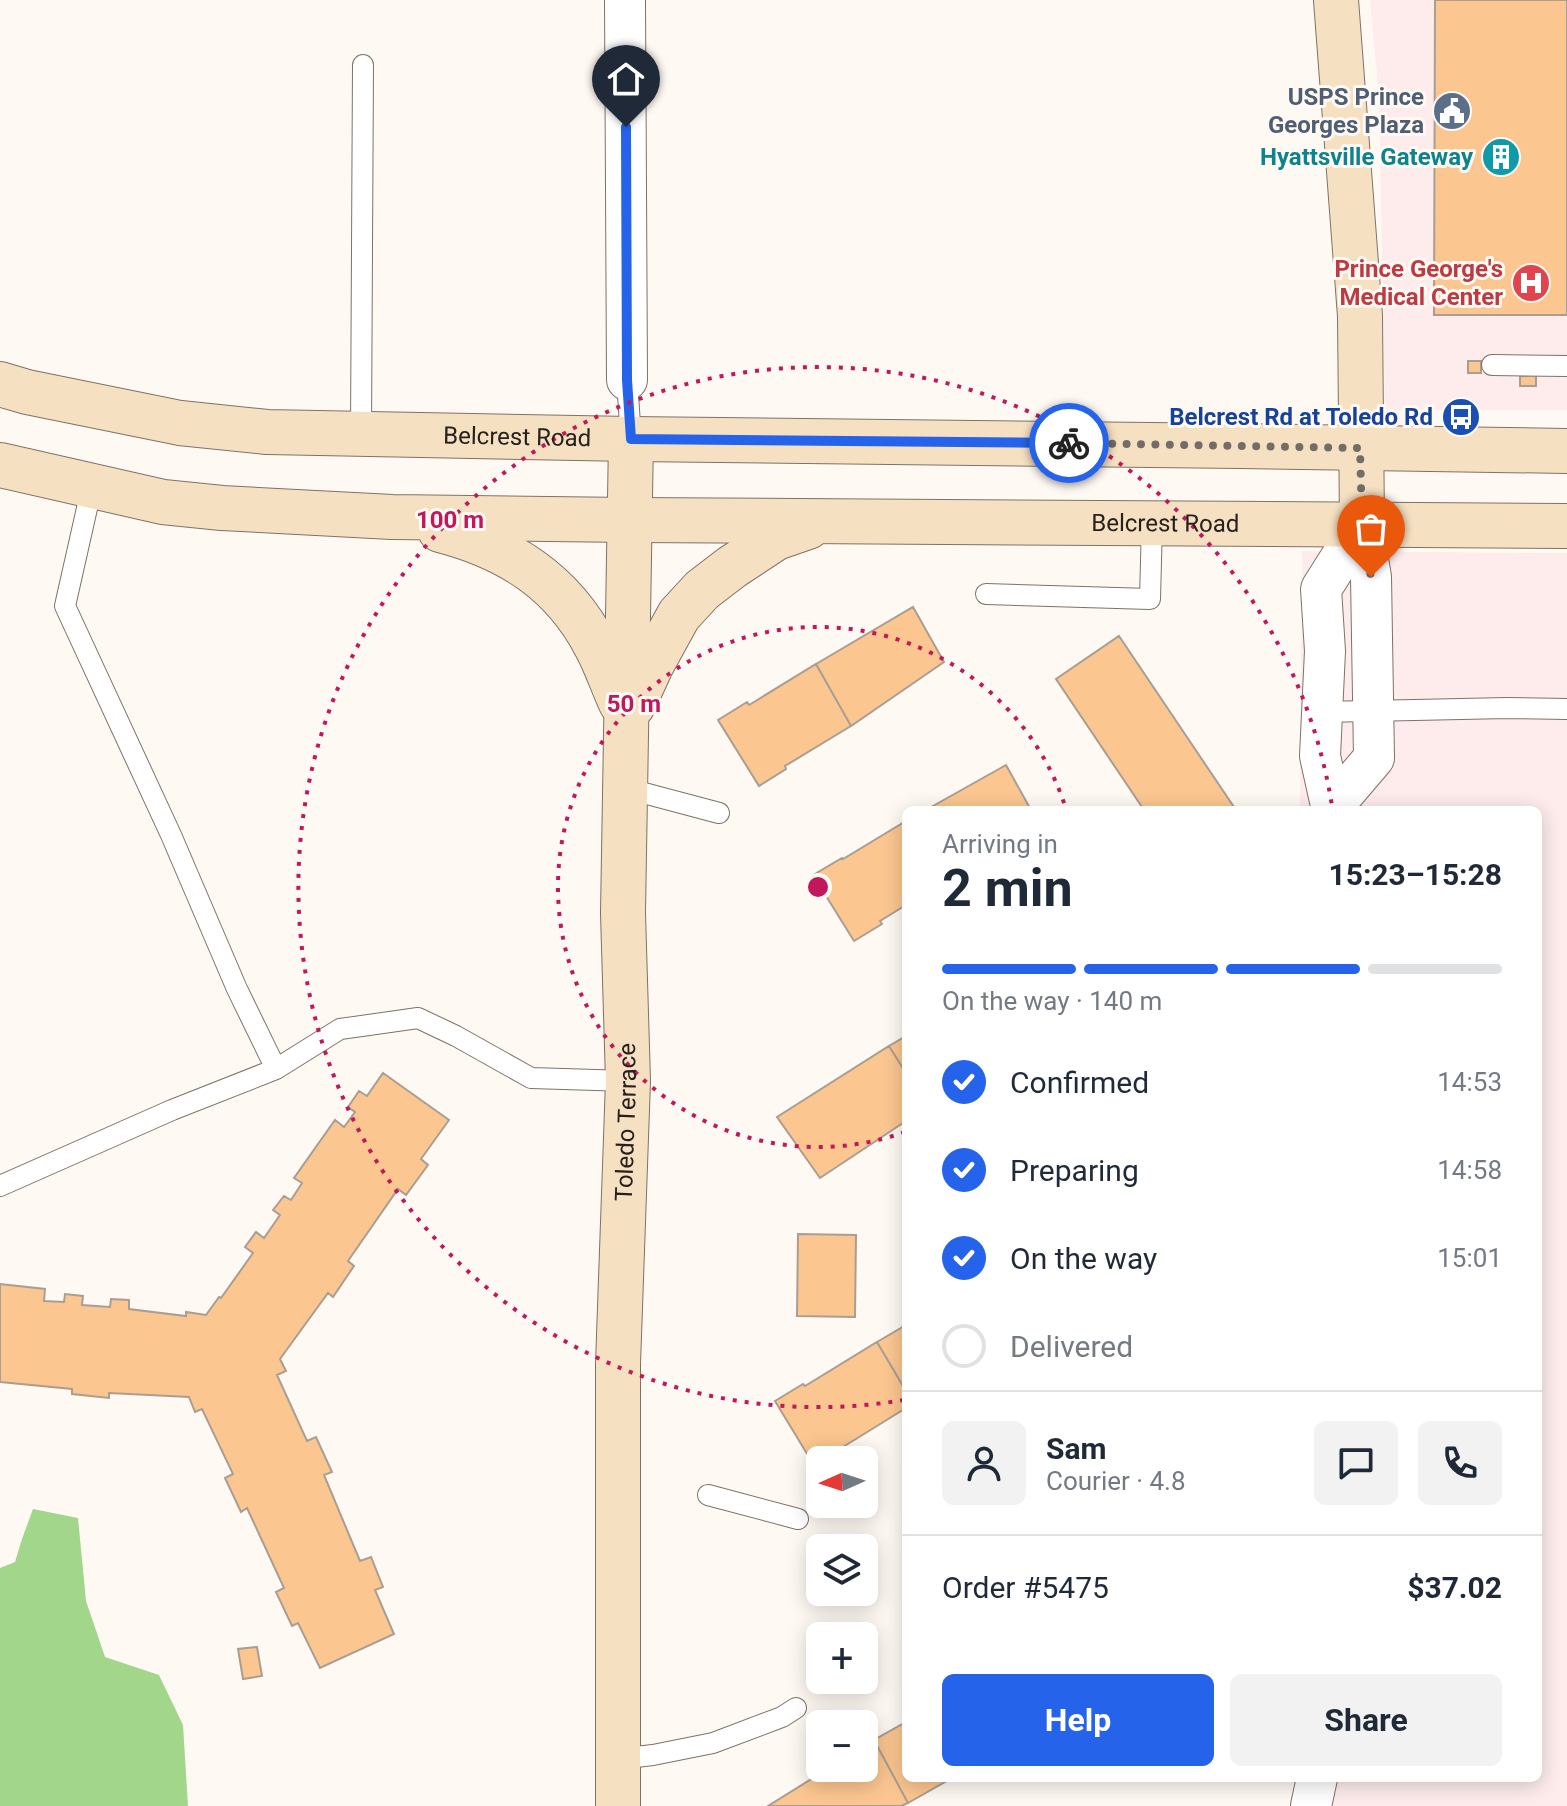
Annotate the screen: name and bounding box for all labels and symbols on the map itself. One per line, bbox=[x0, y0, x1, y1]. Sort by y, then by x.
pin bbox=[592, 45, 660, 127]
place label: USPS Prince Georges Plaza bbox=[1268, 83, 1424, 139]
public building icon: USPS Prince Georges Plaza bbox=[1431, 90, 1473, 132]
building icon: Hyattsville Gateway bbox=[1480, 136, 1522, 178]
place label: Hyattsville Gateway bbox=[1260, 143, 1474, 171]
place label: Prince George's Medical Center bbox=[1334, 255, 1503, 311]
hospital icon: Prince George's Medical Center bbox=[1510, 262, 1552, 304]
bus stop icon: Belcrest Rd at Toledo Rd bbox=[1440, 396, 1482, 438]
courier bbox=[1029, 403, 1109, 483]
place label: Belcrest Rd at Toledo Rd bbox=[1169, 403, 1433, 431]
street label: Belcrest Road bbox=[443, 421, 591, 452]
pin bbox=[1337, 495, 1405, 577]
text: 100 m bbox=[416, 506, 484, 534]
street label: Belcrest Road bbox=[1091, 509, 1239, 538]
text: 50 m bbox=[607, 690, 661, 718]
centre of rings bbox=[804, 873, 832, 901]
street label: Toledo Terrace bbox=[610, 1043, 642, 1202]
north arrow bbox=[806, 1446, 878, 1518]

